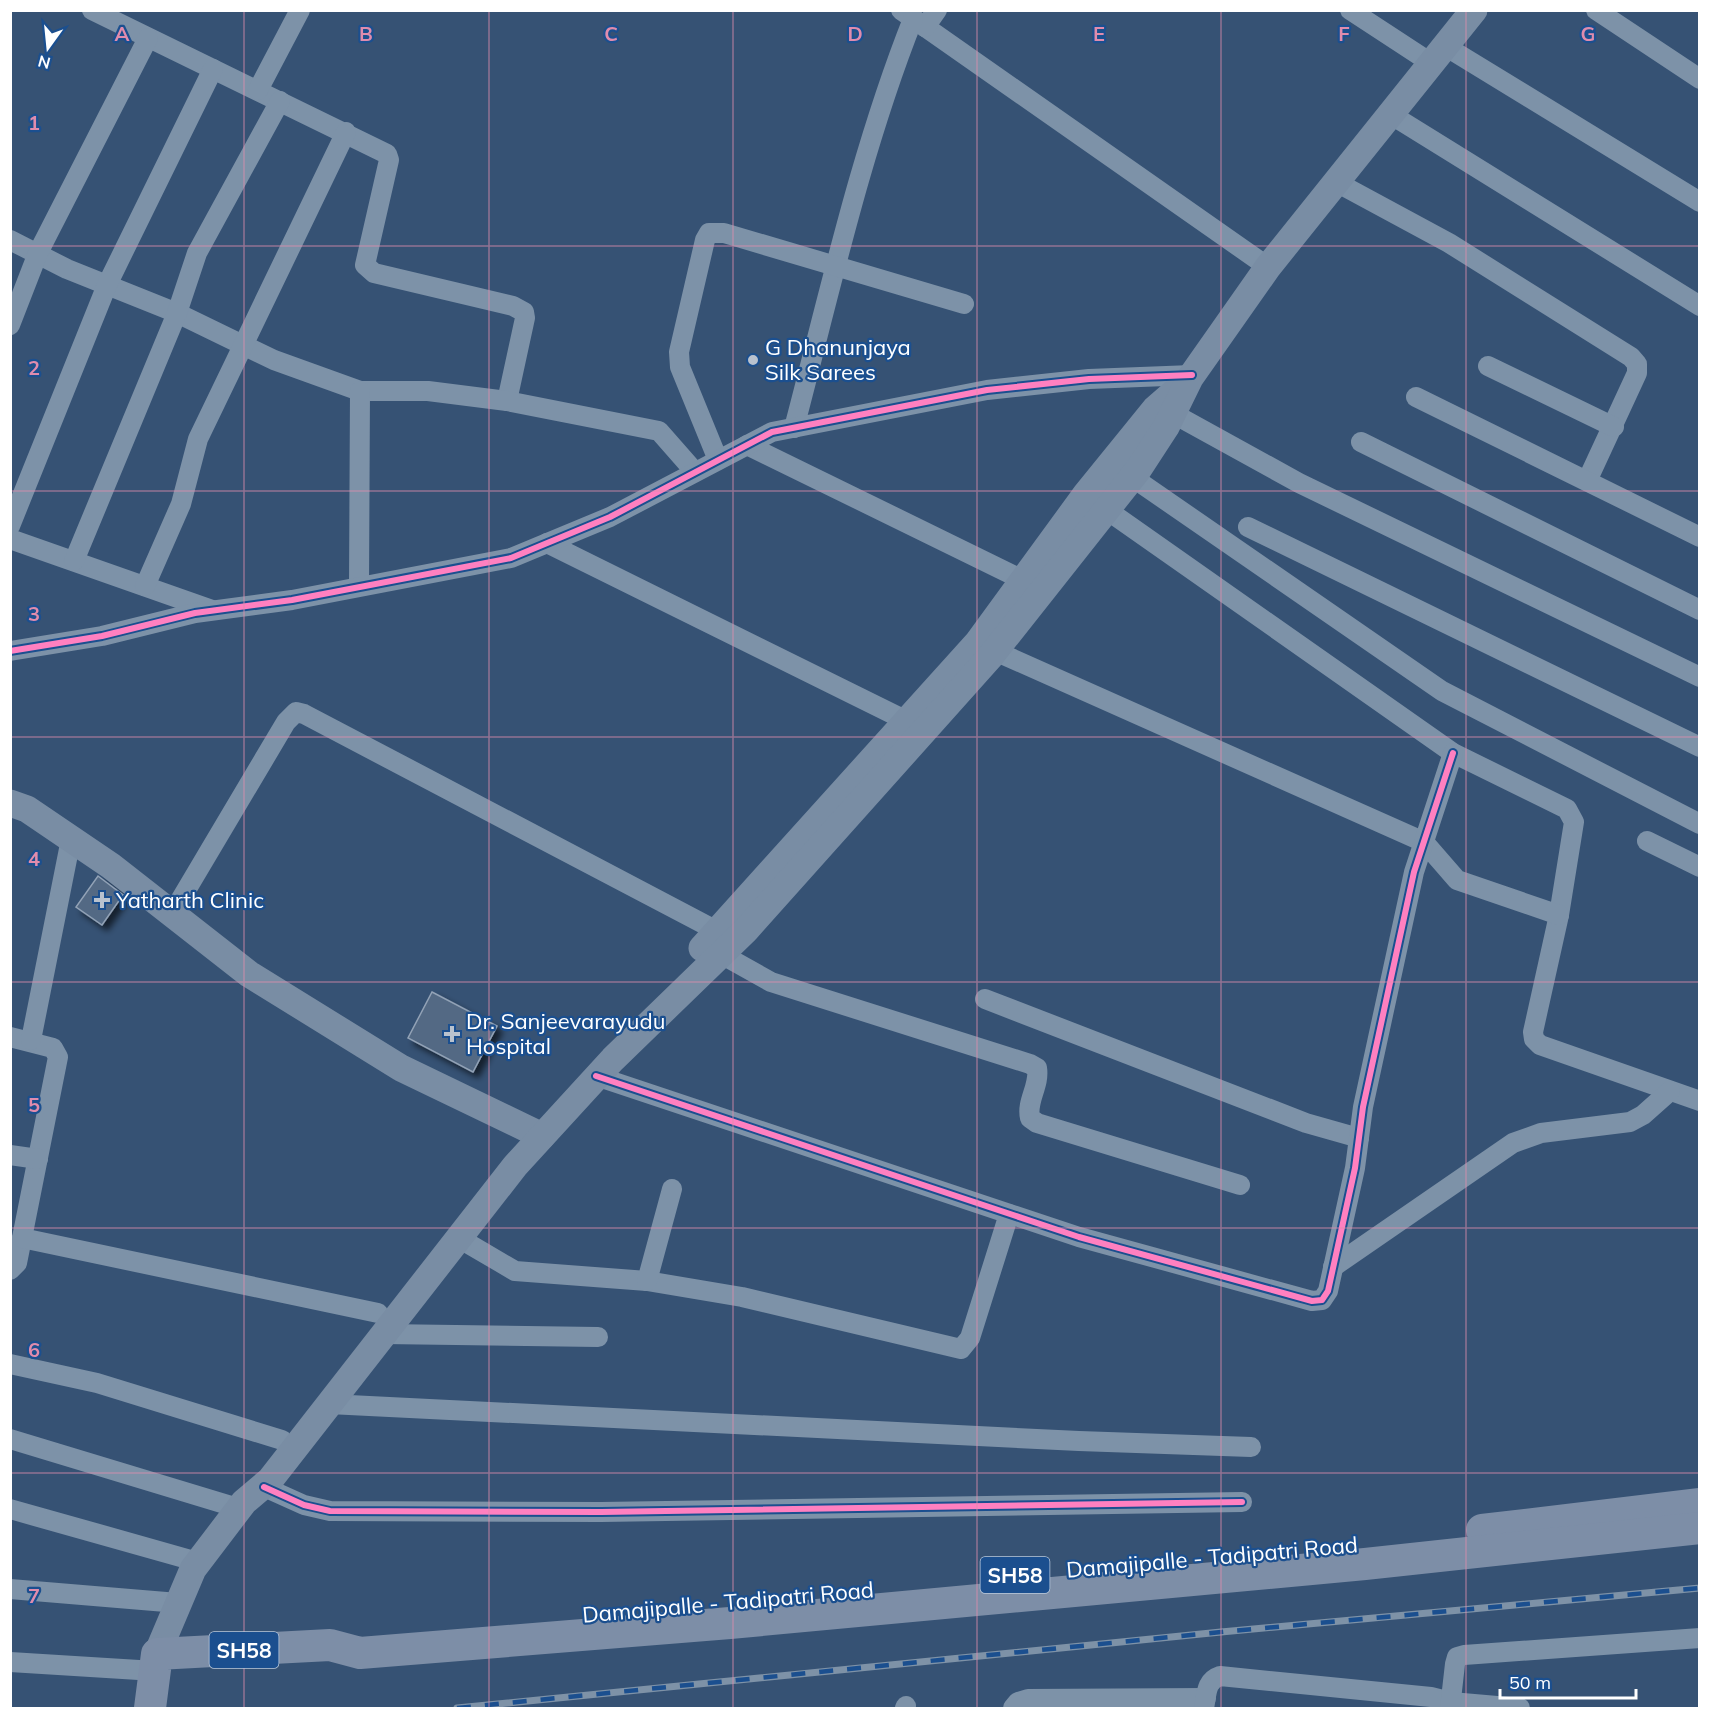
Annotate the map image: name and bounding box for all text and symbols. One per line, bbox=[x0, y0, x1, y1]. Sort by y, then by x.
north arrow bbox=[18, 18, 78, 78]
text: A bbox=[115, 21, 130, 46]
text: B bbox=[359, 21, 373, 46]
text: C bbox=[604, 21, 618, 46]
text: D bbox=[847, 21, 863, 46]
text: E bbox=[1093, 21, 1105, 46]
text: F bbox=[1338, 21, 1350, 46]
text: G bbox=[1581, 21, 1595, 46]
text: N bbox=[36, 51, 53, 74]
text: 1 bbox=[28, 110, 40, 135]
place label: G Dhanunjaya Silk Sarees bbox=[765, 333, 911, 386]
marker: G Dhanunjaya Silk Sarees bbox=[746, 353, 760, 367]
text: 2 bbox=[28, 355, 40, 380]
text: 3 bbox=[28, 601, 40, 626]
text: 4 bbox=[28, 846, 40, 871]
place label: Yatharth Clinic bbox=[115, 886, 264, 914]
marker: Yatharth Clinic bbox=[93, 891, 111, 909]
place label: Dr. Sanjeevarayudu Hospital bbox=[466, 1007, 665, 1060]
marker: Dr. Sanjeevarayudu Hospital bbox=[443, 1025, 461, 1043]
text: 5 bbox=[28, 1092, 40, 1117]
text: 6 bbox=[28, 1337, 40, 1362]
street label: Damajipalle - Tadipatri Road bbox=[1065, 1530, 1359, 1584]
road number: SH58 bbox=[980, 1557, 1050, 1593]
street label: Damajipalle - Tadipatri Road bbox=[581, 1575, 875, 1629]
text: 7 bbox=[28, 1583, 40, 1608]
road number: SH58 bbox=[210, 1632, 278, 1668]
scale bar bbox=[1500, 1662, 1636, 1700]
text: 50 m bbox=[1509, 1671, 1551, 1694]

